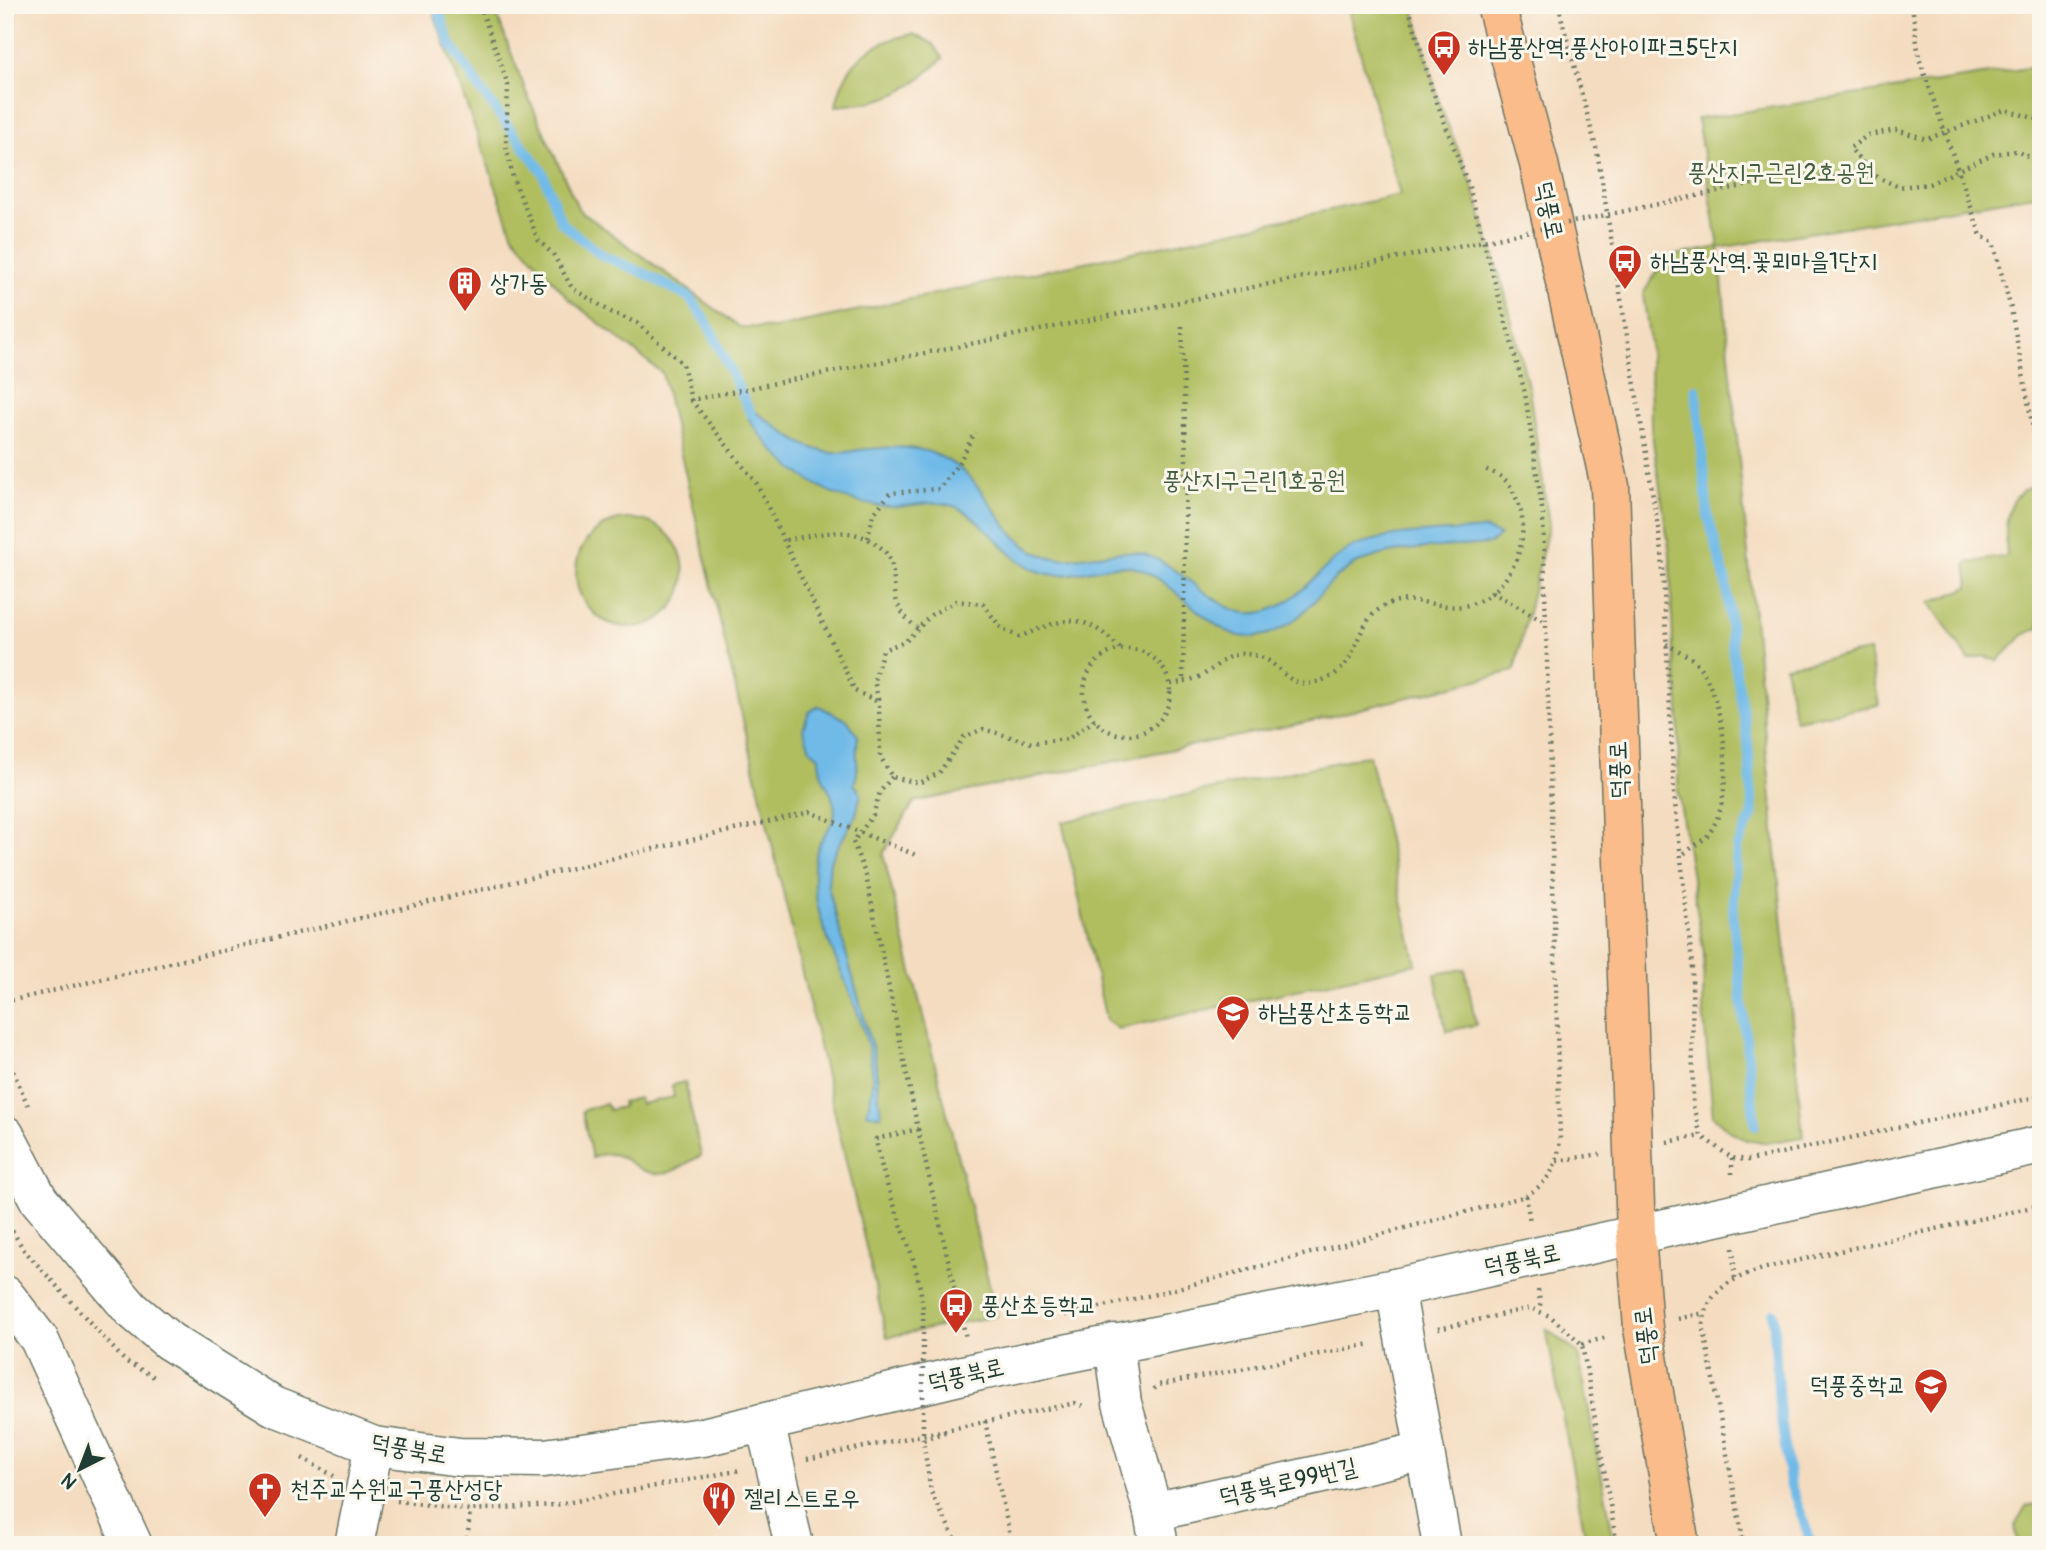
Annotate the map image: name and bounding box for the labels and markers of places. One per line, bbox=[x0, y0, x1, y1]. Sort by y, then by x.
bus stop icon: 하남풍산역.풍산아이파크5단지 bbox=[1425, 28, 1463, 77]
place label: 하남풍산역.풍산아이파크5단지 bbox=[1468, 33, 1737, 62]
bus stop icon: 하남풍산역.꽃뫼마을1단지 bbox=[1606, 242, 1644, 291]
place label: 하남풍산역.꽃뫼마을1단지 bbox=[1650, 247, 1877, 276]
building icon: 상가동 bbox=[446, 264, 484, 313]
place label: 상가동 bbox=[490, 269, 548, 298]
school or university icon: 하남풍산초등학교 bbox=[1214, 993, 1252, 1042]
place label: 하남풍산초등학교 bbox=[1258, 998, 1413, 1027]
bus stop icon: 풍산초등학교 bbox=[937, 1286, 975, 1335]
place label: 풍산초등학교 bbox=[981, 1291, 1097, 1320]
school or university icon: 덕풍중학교 bbox=[1912, 1366, 1950, 1415]
place label: 덕풍중학교 bbox=[1809, 1371, 1906, 1400]
church icon: 천주교수원교구풍산성당 bbox=[246, 1470, 284, 1519]
place label: 천주교수원교구풍산성당 bbox=[290, 1475, 502, 1504]
restaurant icon: 젤리스트로우 bbox=[700, 1479, 738, 1528]
place label: 젤리스트로우 bbox=[744, 1484, 860, 1513]

